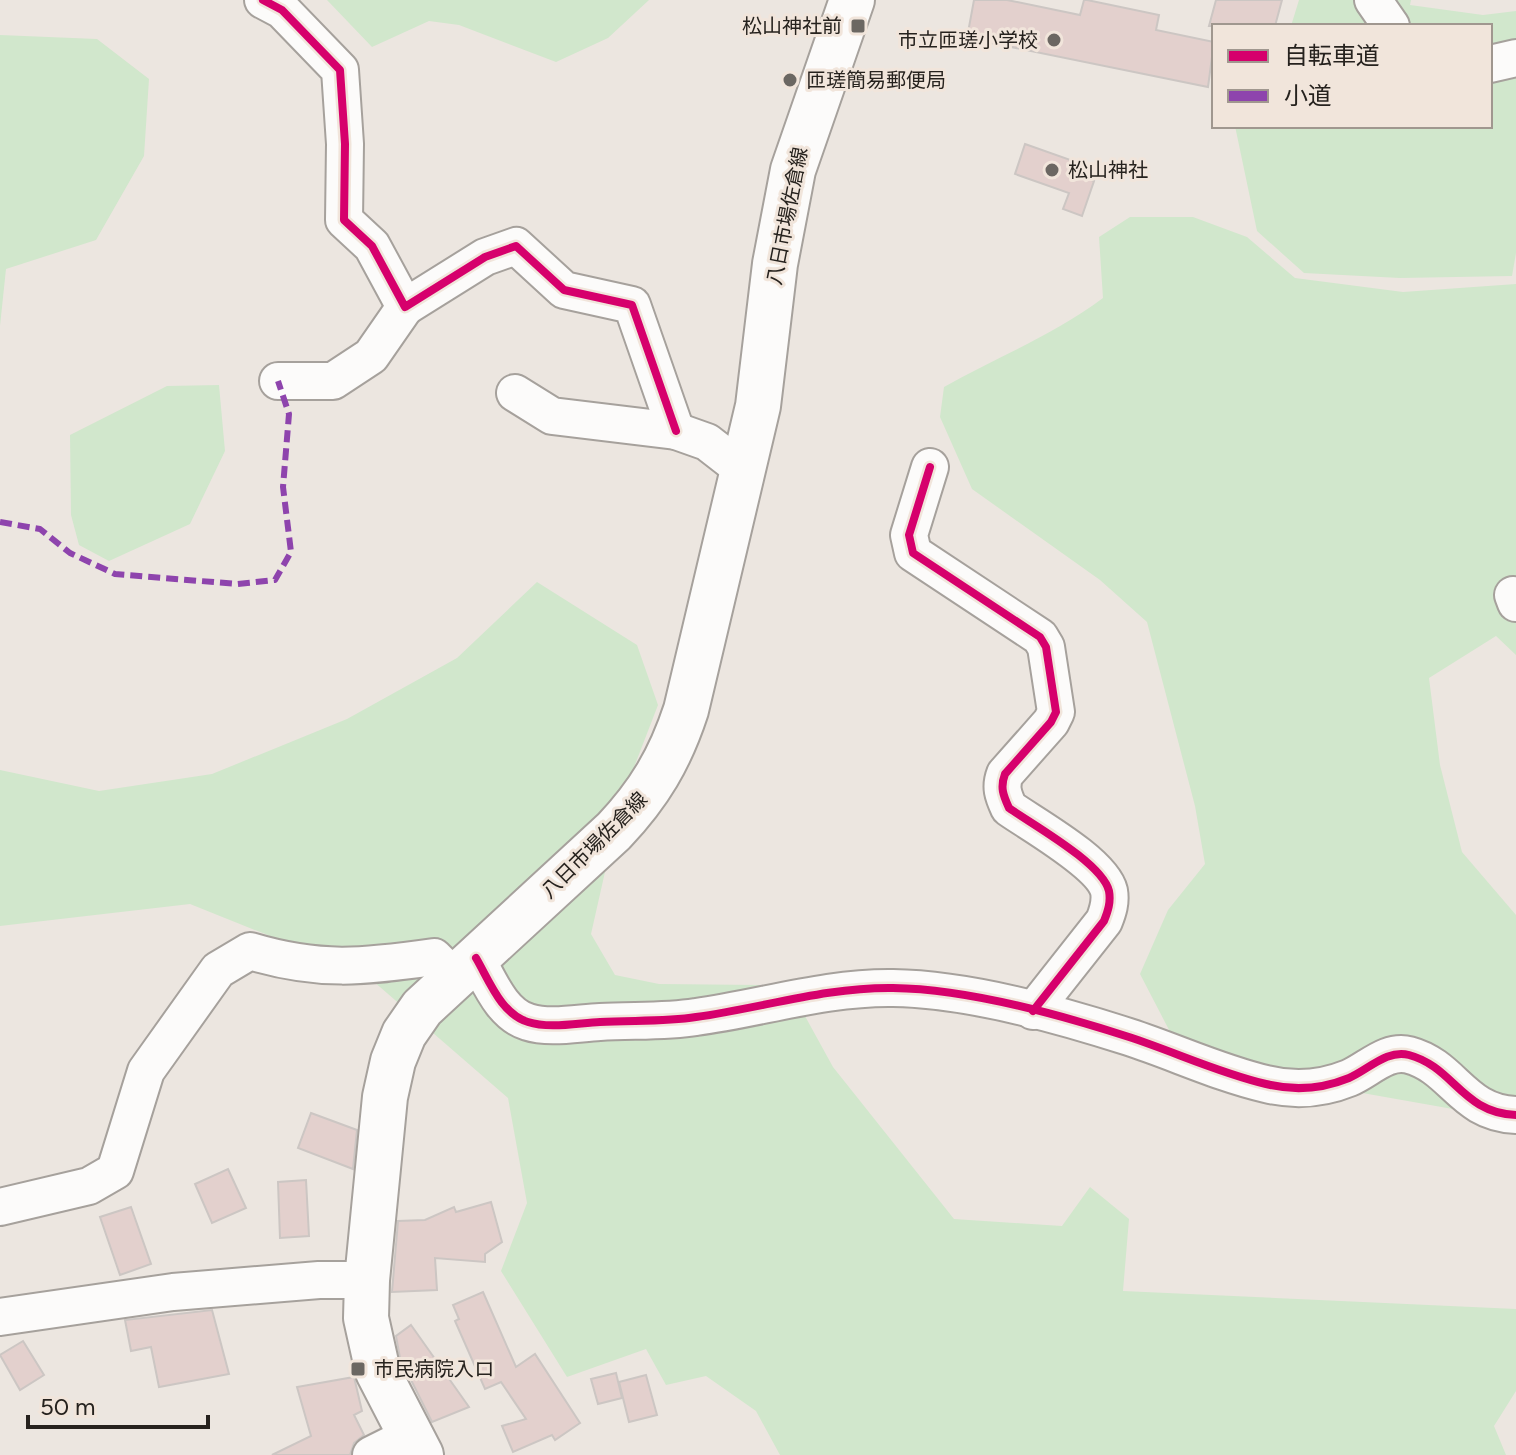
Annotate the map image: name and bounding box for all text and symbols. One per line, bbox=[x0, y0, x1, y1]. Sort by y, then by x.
place label: 松山神社前 bbox=[742, 14, 842, 38]
marker: 松山神社前 bbox=[849, 17, 867, 35]
legend bbox=[1212, 24, 1492, 128]
place label: 市立匝瑳小学校 bbox=[898, 28, 1038, 52]
marker: 市立匝瑳小学校 bbox=[1045, 31, 1063, 49]
text: 自転車道 bbox=[1284, 41, 1380, 70]
place label: 匝瑳簡易郵便局 bbox=[806, 68, 946, 92]
marker: 匝瑳簡易郵便局 bbox=[781, 71, 799, 89]
text: 小道 bbox=[1284, 81, 1332, 110]
street label: 八日市場佐倉線 bbox=[762, 145, 812, 287]
place label: 松山神社 bbox=[1068, 158, 1148, 182]
marker: 松山神社 bbox=[1043, 161, 1061, 179]
street label: 八日市場佐倉線 bbox=[536, 787, 652, 903]
place label: 市民病院入ロ bbox=[374, 1357, 494, 1381]
marker: 市民病院入ロ bbox=[349, 1360, 367, 1378]
scale bar bbox=[28, 1379, 208, 1429]
text: 50 m bbox=[40, 1392, 96, 1421]

